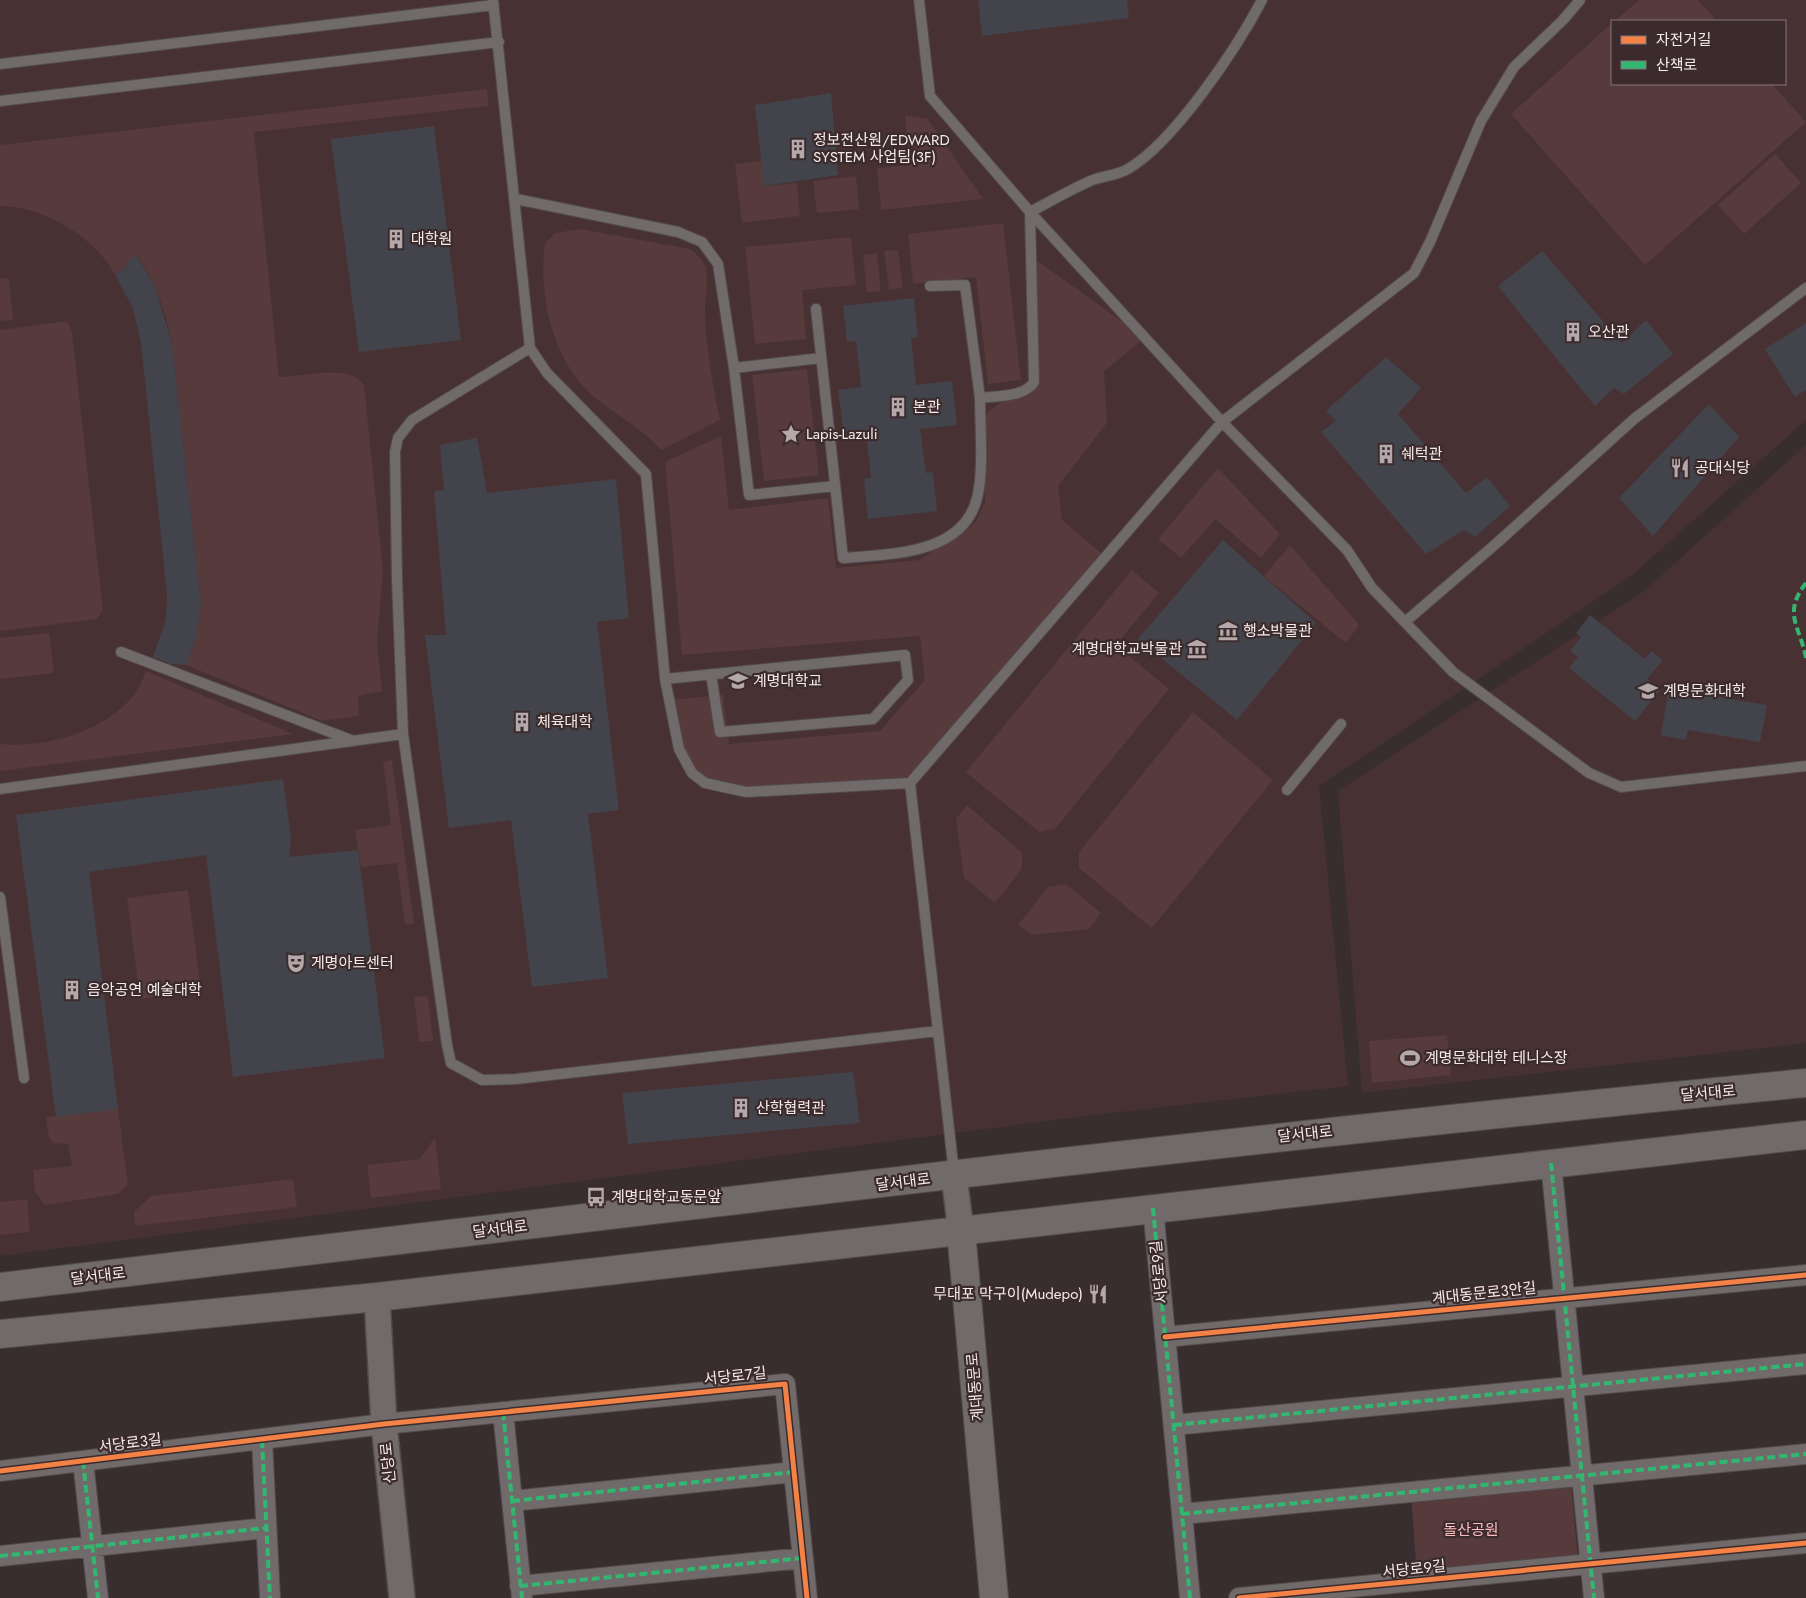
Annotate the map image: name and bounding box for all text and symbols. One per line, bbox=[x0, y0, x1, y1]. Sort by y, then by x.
legend bbox=[1611, 20, 1786, 85]
text: 자전거길 bbox=[1656, 29, 1711, 51]
text: 산책로 bbox=[1656, 54, 1697, 76]
place label: 정보전산원/EDWARD SYSTEM 사업팀(3F) bbox=[813, 129, 950, 168]
building icon: 정보전산원/EDWARD SYSTEM 사업팀(3F) bbox=[787, 138, 809, 160]
building icon: 대학원 bbox=[385, 228, 407, 250]
place label: 대학원 bbox=[411, 228, 452, 250]
building icon: 오산관 bbox=[1562, 321, 1584, 343]
place label: 오산관 bbox=[1588, 321, 1630, 343]
building icon: 본관 bbox=[887, 396, 909, 418]
place label: 본관 bbox=[913, 396, 941, 418]
place icon: Lapis-Lazuli bbox=[780, 423, 802, 445]
place label: Lapis-Lazuli bbox=[806, 423, 878, 445]
building icon: 쉐턱관 bbox=[1375, 443, 1397, 465]
place label: 쉐턱관 bbox=[1401, 443, 1443, 465]
restaurant icon: 공대식당 bbox=[1669, 457, 1691, 479]
place label: 공대식당 bbox=[1695, 457, 1750, 479]
museum icon: 행소박물관 bbox=[1217, 620, 1239, 642]
place label: 행소박물관 bbox=[1243, 620, 1312, 642]
place label: 계명대학교박물관 bbox=[1072, 638, 1182, 660]
museum icon: 계명대학교박물관 bbox=[1186, 638, 1208, 660]
school or university icon: 계명대학교 bbox=[727, 670, 749, 692]
place label: 계명대학교 bbox=[753, 670, 822, 692]
school or university icon: 계명문화대학 bbox=[1637, 680, 1659, 702]
place label: 계명문화대학 bbox=[1663, 680, 1746, 702]
building icon: 체육대학 bbox=[511, 711, 533, 733]
place label: 체육대학 bbox=[537, 711, 592, 733]
theatre icon: 게명아트센터 bbox=[285, 952, 307, 974]
place label: 게명아트센터 bbox=[311, 952, 394, 974]
building icon: 음악공연 예술대학 bbox=[61, 979, 83, 1001]
place label: 음악공연 예술대학 bbox=[87, 979, 202, 1001]
sports icon: 계명문화대학 테니스장 bbox=[1399, 1047, 1421, 1069]
place label: 계명문화대학 테니스장 bbox=[1425, 1047, 1568, 1069]
street label: 달서대로 bbox=[1680, 1080, 1736, 1106]
building icon: 산학협력관 bbox=[730, 1097, 752, 1119]
place label: 산학협력관 bbox=[756, 1097, 825, 1119]
street label: 달서대로 bbox=[1276, 1120, 1334, 1148]
street label: 달서대로 bbox=[874, 1168, 932, 1196]
bus stop icon: 계명대학교동문앞 bbox=[585, 1186, 607, 1208]
place label: 계명대학교동문앞 bbox=[611, 1186, 722, 1208]
street label: 달서대로 bbox=[471, 1215, 529, 1243]
street label: 서당로9길 bbox=[1145, 1239, 1173, 1305]
street label: 달서대로 bbox=[69, 1262, 127, 1290]
street label: 계대동문로3안길 bbox=[1431, 1277, 1537, 1309]
place label: 무대포 막구이(Mudepo) bbox=[933, 1283, 1083, 1305]
restaurant icon: 무대포 막구이(Mudepo) bbox=[1087, 1283, 1109, 1305]
street label: 계대동문로 bbox=[961, 1352, 989, 1422]
street label: 서당로7길 bbox=[702, 1362, 768, 1390]
street label: 서당로3길 bbox=[97, 1428, 163, 1458]
street label: 신당로 bbox=[375, 1441, 401, 1485]
park label: 돌산공원 bbox=[1443, 1519, 1499, 1541]
street label: 서당로9길 bbox=[1381, 1555, 1447, 1583]

